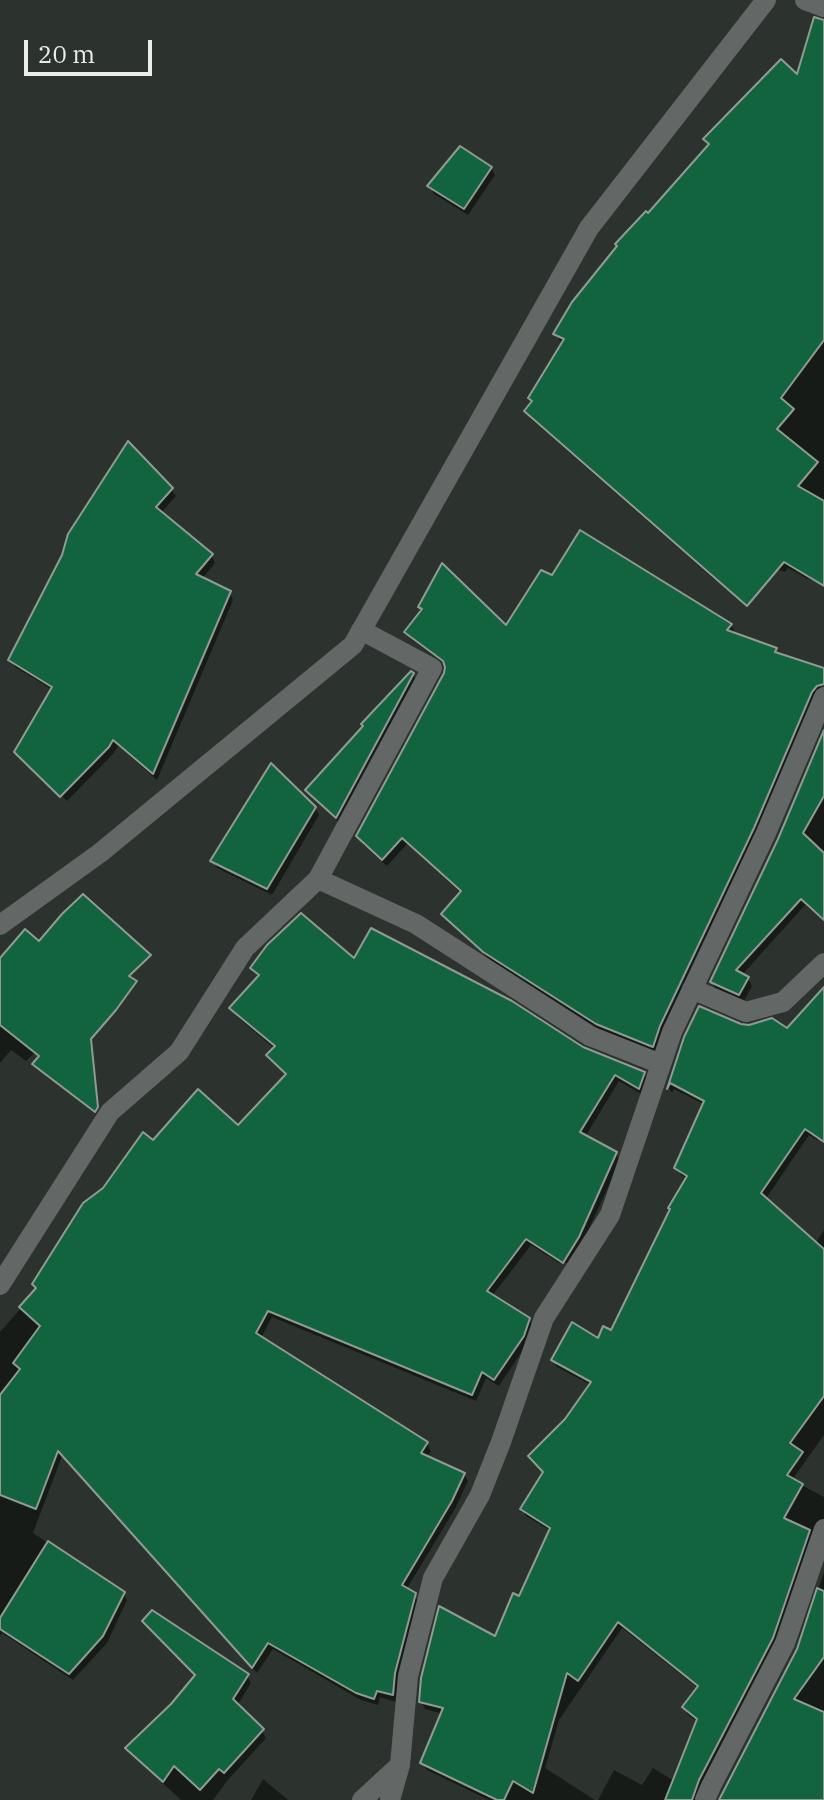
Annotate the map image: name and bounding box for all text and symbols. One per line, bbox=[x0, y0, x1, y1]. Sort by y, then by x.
scale bar bbox=[28, 24, 156, 74]
text: 20 m bbox=[38, 38, 95, 70]

